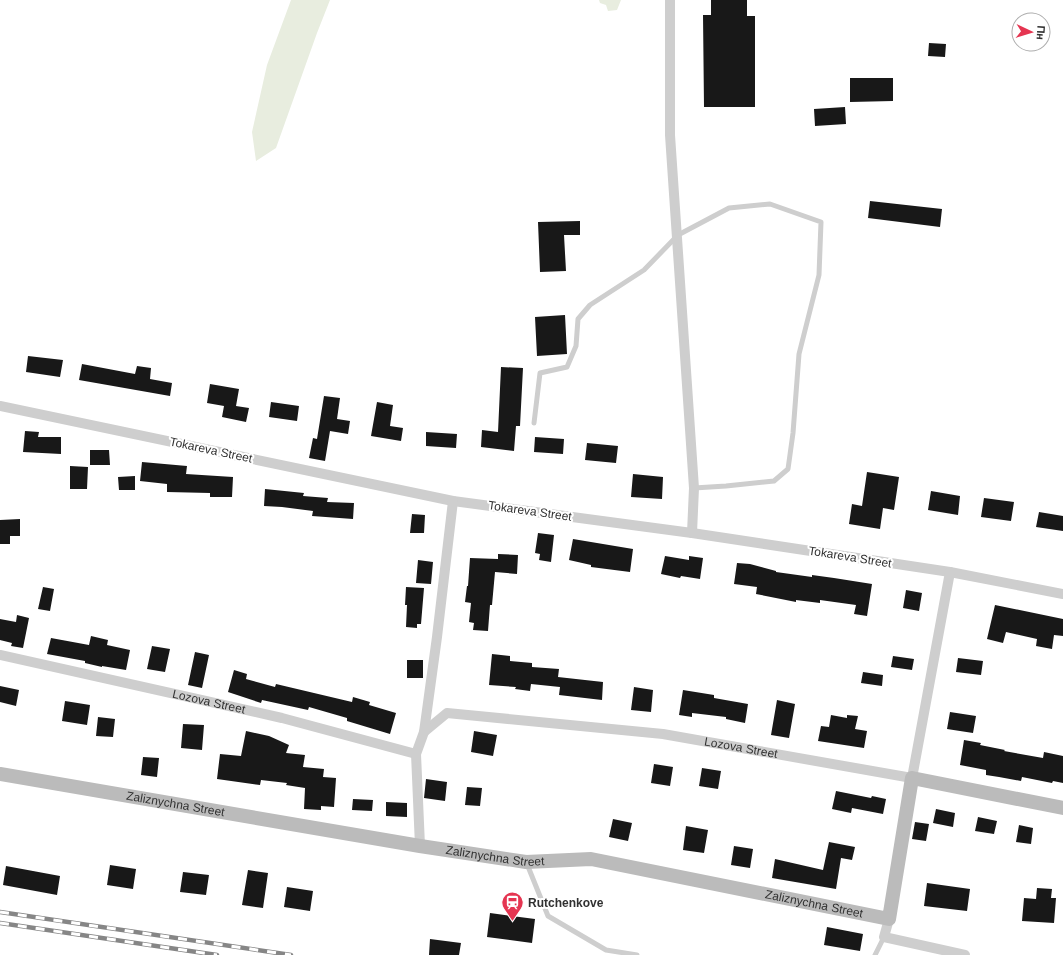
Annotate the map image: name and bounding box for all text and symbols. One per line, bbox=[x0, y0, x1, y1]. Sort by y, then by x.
north arrow bbox=[1011, 12, 1051, 52]
text: Пн bbox=[1034, 25, 1047, 40]
street label: Tokareva Street bbox=[168, 434, 254, 466]
street label: Tokareva Street bbox=[487, 498, 573, 524]
street label: Tokareva Street bbox=[807, 544, 893, 571]
street label: Lozova Street bbox=[171, 687, 247, 717]
street label: Lozova Street bbox=[703, 734, 779, 761]
street label: Zaliznychna Street bbox=[125, 789, 226, 819]
street label: Zaliznychna Street bbox=[445, 843, 545, 869]
street label: Zaliznychna Street bbox=[764, 887, 865, 921]
station icon: Rutchenkove bbox=[500, 890, 526, 923]
place label: Rutchenkove bbox=[528, 896, 604, 910]

